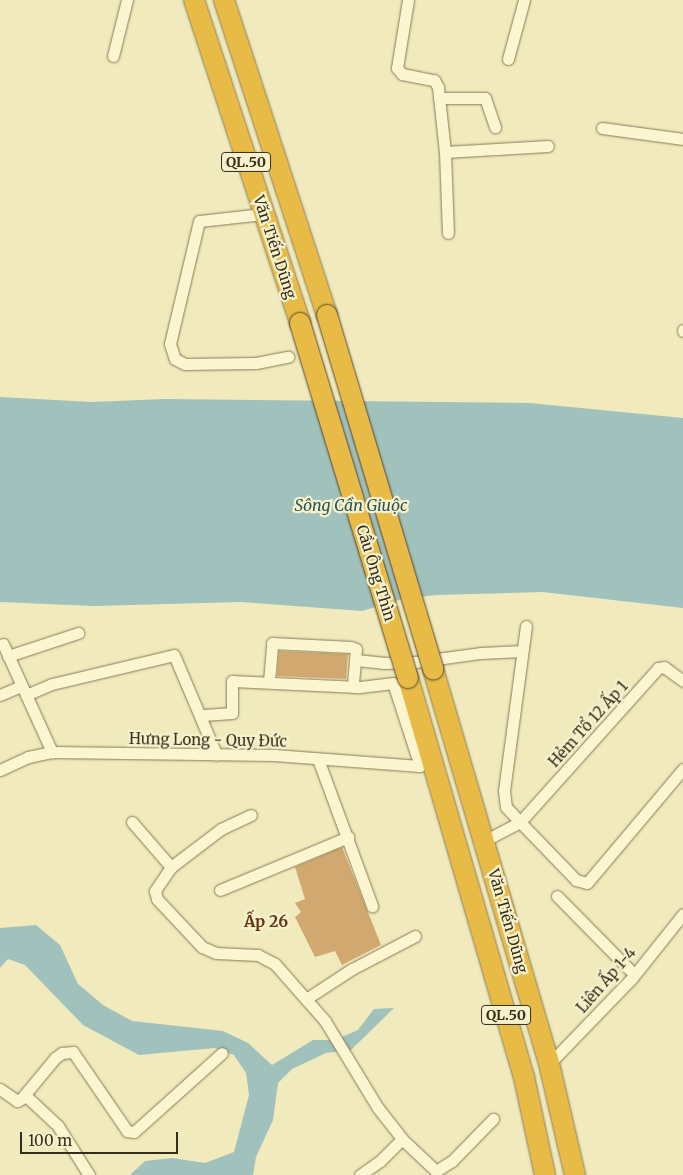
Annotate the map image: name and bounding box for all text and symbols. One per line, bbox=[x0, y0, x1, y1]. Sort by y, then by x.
road number: QL.50 bbox=[221, 150, 271, 173]
street label: Văn Tiến Dũng bbox=[250, 193, 300, 301]
water label: Sông Cần Giuộc bbox=[295, 495, 407, 515]
street label: Cầu Ông Thìn bbox=[353, 523, 399, 623]
street label: Hẻm Tổ 12 Ấp 1 bbox=[545, 677, 631, 771]
street label: Hưng Long - Quy Đức bbox=[129, 730, 287, 750]
street label: Văn Tiến Dũng bbox=[485, 867, 531, 975]
district label: Ấp 26 bbox=[244, 911, 288, 931]
street label: Liên Ấp 1-4 bbox=[573, 944, 639, 1016]
road number: QL.50 bbox=[481, 1004, 531, 1026]
scale bar bbox=[22, 1122, 180, 1154]
text: 100 m bbox=[28, 1131, 72, 1150]

